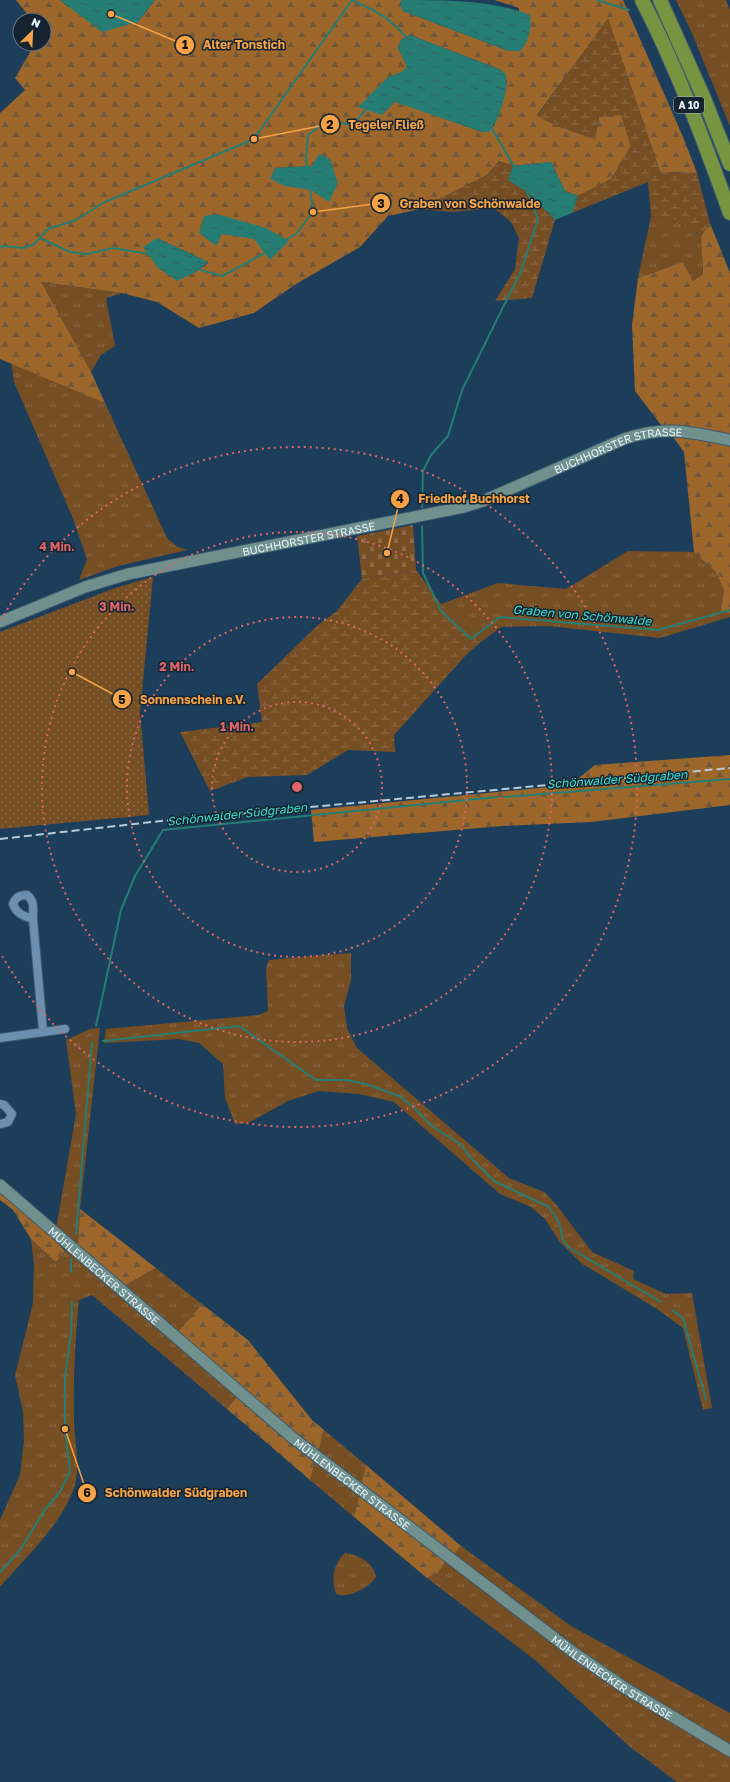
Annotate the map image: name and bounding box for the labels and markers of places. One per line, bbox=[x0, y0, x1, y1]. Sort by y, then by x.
callout: Alter Tonstich bbox=[175, 33, 293, 57]
callout: Tegeler Fließ bbox=[320, 112, 432, 136]
callout: Graben von Schönwalde bbox=[371, 191, 548, 215]
callout: Friedhof Buchhorst bbox=[390, 487, 538, 511]
callout: Sonnenschein e.V. bbox=[112, 687, 254, 711]
centre of rings bbox=[290, 780, 304, 794]
callout: Schönwalder Südgraben bbox=[77, 1481, 256, 1505]

